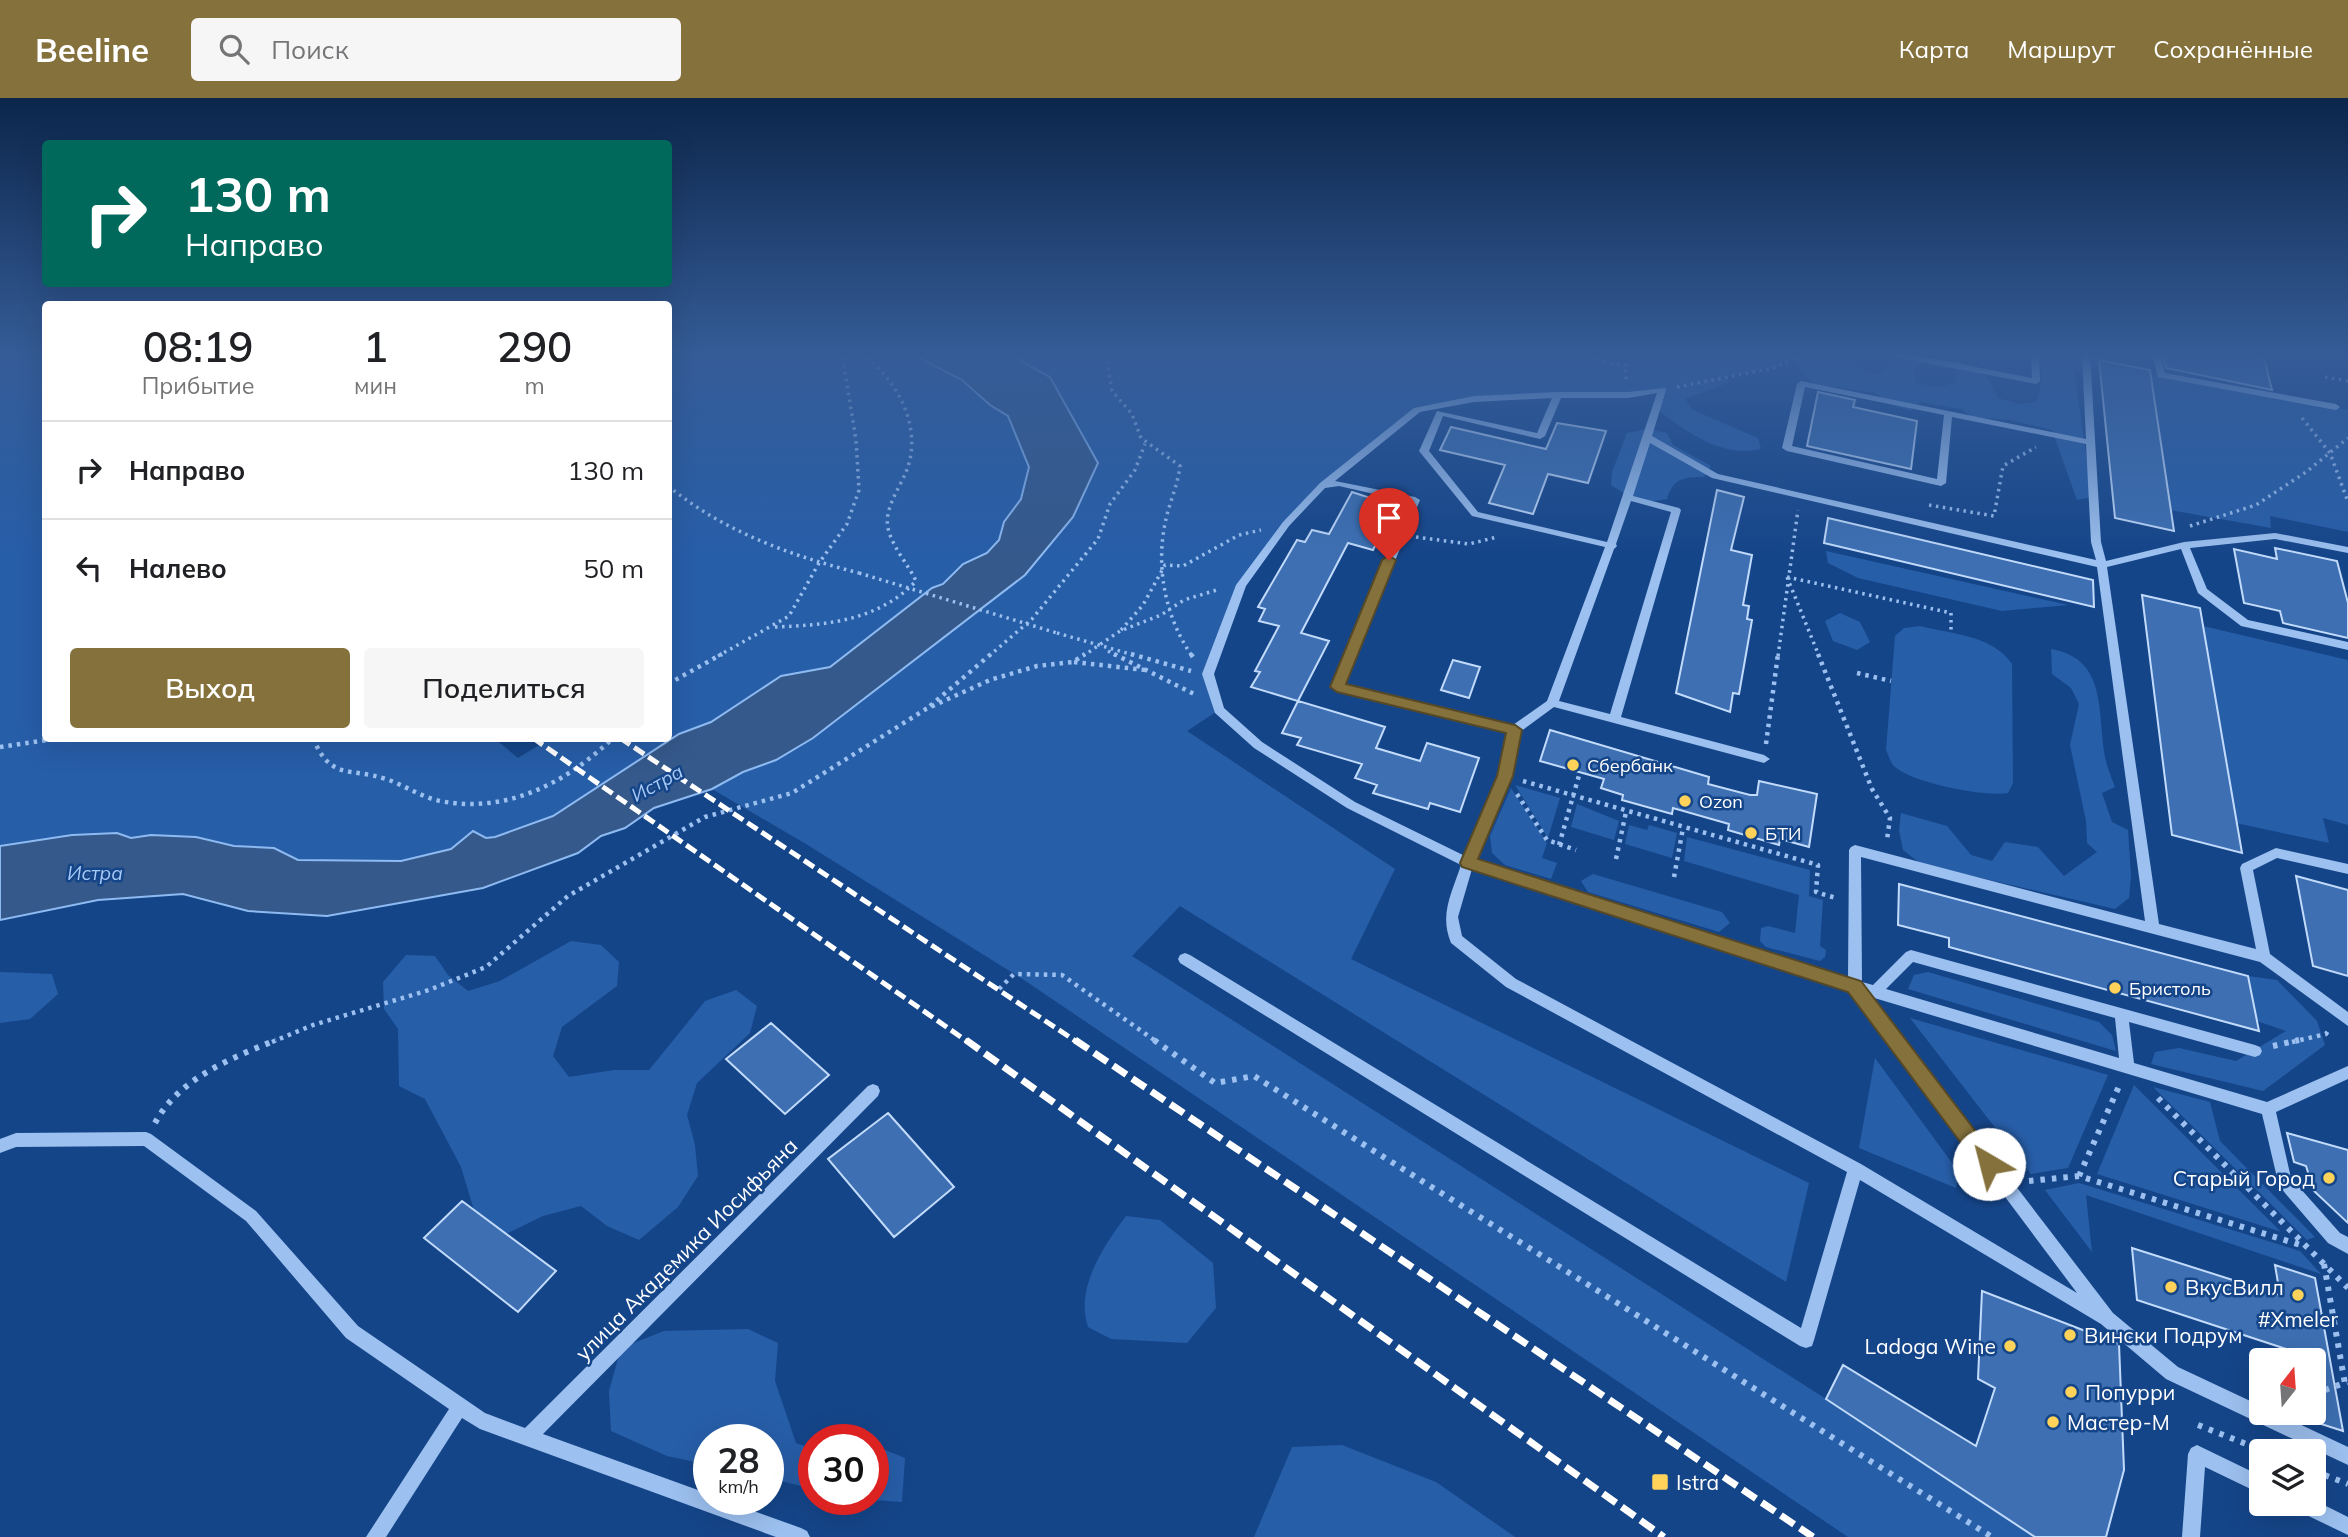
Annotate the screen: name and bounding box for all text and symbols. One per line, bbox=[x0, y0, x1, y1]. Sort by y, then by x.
search box bbox=[191, 18, 681, 81]
text: Beeline bbox=[35, 29, 149, 70]
icon: search bbox=[215, 30, 253, 68]
text: Поиск bbox=[271, 33, 349, 66]
text: Карта bbox=[1899, 34, 1969, 64]
text: Маршрут bbox=[2007, 34, 2115, 64]
text: Сохранённые bbox=[2153, 34, 2313, 64]
text: 130 m bbox=[185, 163, 331, 224]
icon: right bbox=[70, 168, 161, 259]
text: Направо bbox=[185, 224, 324, 264]
text: 08:19 bbox=[143, 320, 253, 373]
text: 1 bbox=[363, 320, 388, 373]
text: 290 bbox=[497, 320, 572, 373]
text: Прибытие bbox=[142, 371, 254, 400]
text: мин bbox=[354, 371, 397, 400]
text: m bbox=[524, 371, 545, 400]
icon: right bbox=[70, 451, 108, 489]
text: Направо bbox=[129, 454, 245, 487]
text: 130 m bbox=[568, 454, 644, 487]
pin bbox=[1359, 488, 1419, 560]
icon: arrive bbox=[1370, 499, 1408, 537]
icon: left bbox=[70, 549, 108, 587]
text: Налево bbox=[129, 552, 227, 585]
text: 50 m bbox=[583, 552, 644, 585]
button: Выход bbox=[70, 648, 350, 728]
button: Поделиться bbox=[364, 648, 644, 728]
place label: Сбербанк bbox=[1587, 754, 1673, 777]
marker: Сбербанк bbox=[1565, 757, 1581, 773]
water label: Истра bbox=[627, 759, 687, 807]
place label: Ozon bbox=[1699, 790, 1743, 813]
marker: Ozon bbox=[1677, 793, 1693, 809]
place label: БТИ bbox=[1765, 822, 1802, 845]
marker: БТИ bbox=[1743, 825, 1759, 841]
water label: Истра bbox=[67, 861, 123, 885]
place label: Бристоль bbox=[2129, 977, 2211, 1000]
marker: Бристоль bbox=[2107, 980, 2123, 996]
position arrow bbox=[1952, 1127, 2026, 1201]
street label: улица Академика Иосифьяна bbox=[569, 1132, 803, 1366]
place label: Старый Город bbox=[2173, 1165, 2315, 1191]
marker: Старый Город bbox=[2321, 1170, 2337, 1186]
place label: ВкусВилл bbox=[2185, 1274, 2284, 1300]
marker: ВкусВилл bbox=[2163, 1279, 2179, 1295]
marker: #Xmeler bbox=[2290, 1287, 2306, 1303]
place label: #Xmeler bbox=[2258, 1306, 2338, 1332]
place label: Вински Подрум bbox=[2084, 1322, 2242, 1348]
marker: Вински Подрум bbox=[2062, 1327, 2078, 1343]
place label: Ladoga Wine bbox=[1865, 1333, 1996, 1359]
marker: Ladoga Wine bbox=[2002, 1338, 2018, 1354]
north arrow bbox=[2249, 1348, 2326, 1424]
map controls bbox=[2249, 1348, 2326, 1516]
place label: Попурри bbox=[2085, 1379, 2175, 1405]
marker: Попурри bbox=[2063, 1384, 2079, 1400]
place label: Мастер-М bbox=[2067, 1409, 2170, 1435]
marker: Мастер-М bbox=[2045, 1414, 2061, 1430]
speed limit sign: 30 bbox=[798, 1424, 889, 1515]
text: 28 bbox=[717, 1438, 760, 1482]
button: layers bbox=[2249, 1439, 2326, 1516]
place label: Istra bbox=[1676, 1469, 1719, 1495]
marker: Istra bbox=[1650, 1472, 1670, 1492]
text: km/h bbox=[718, 1475, 759, 1498]

